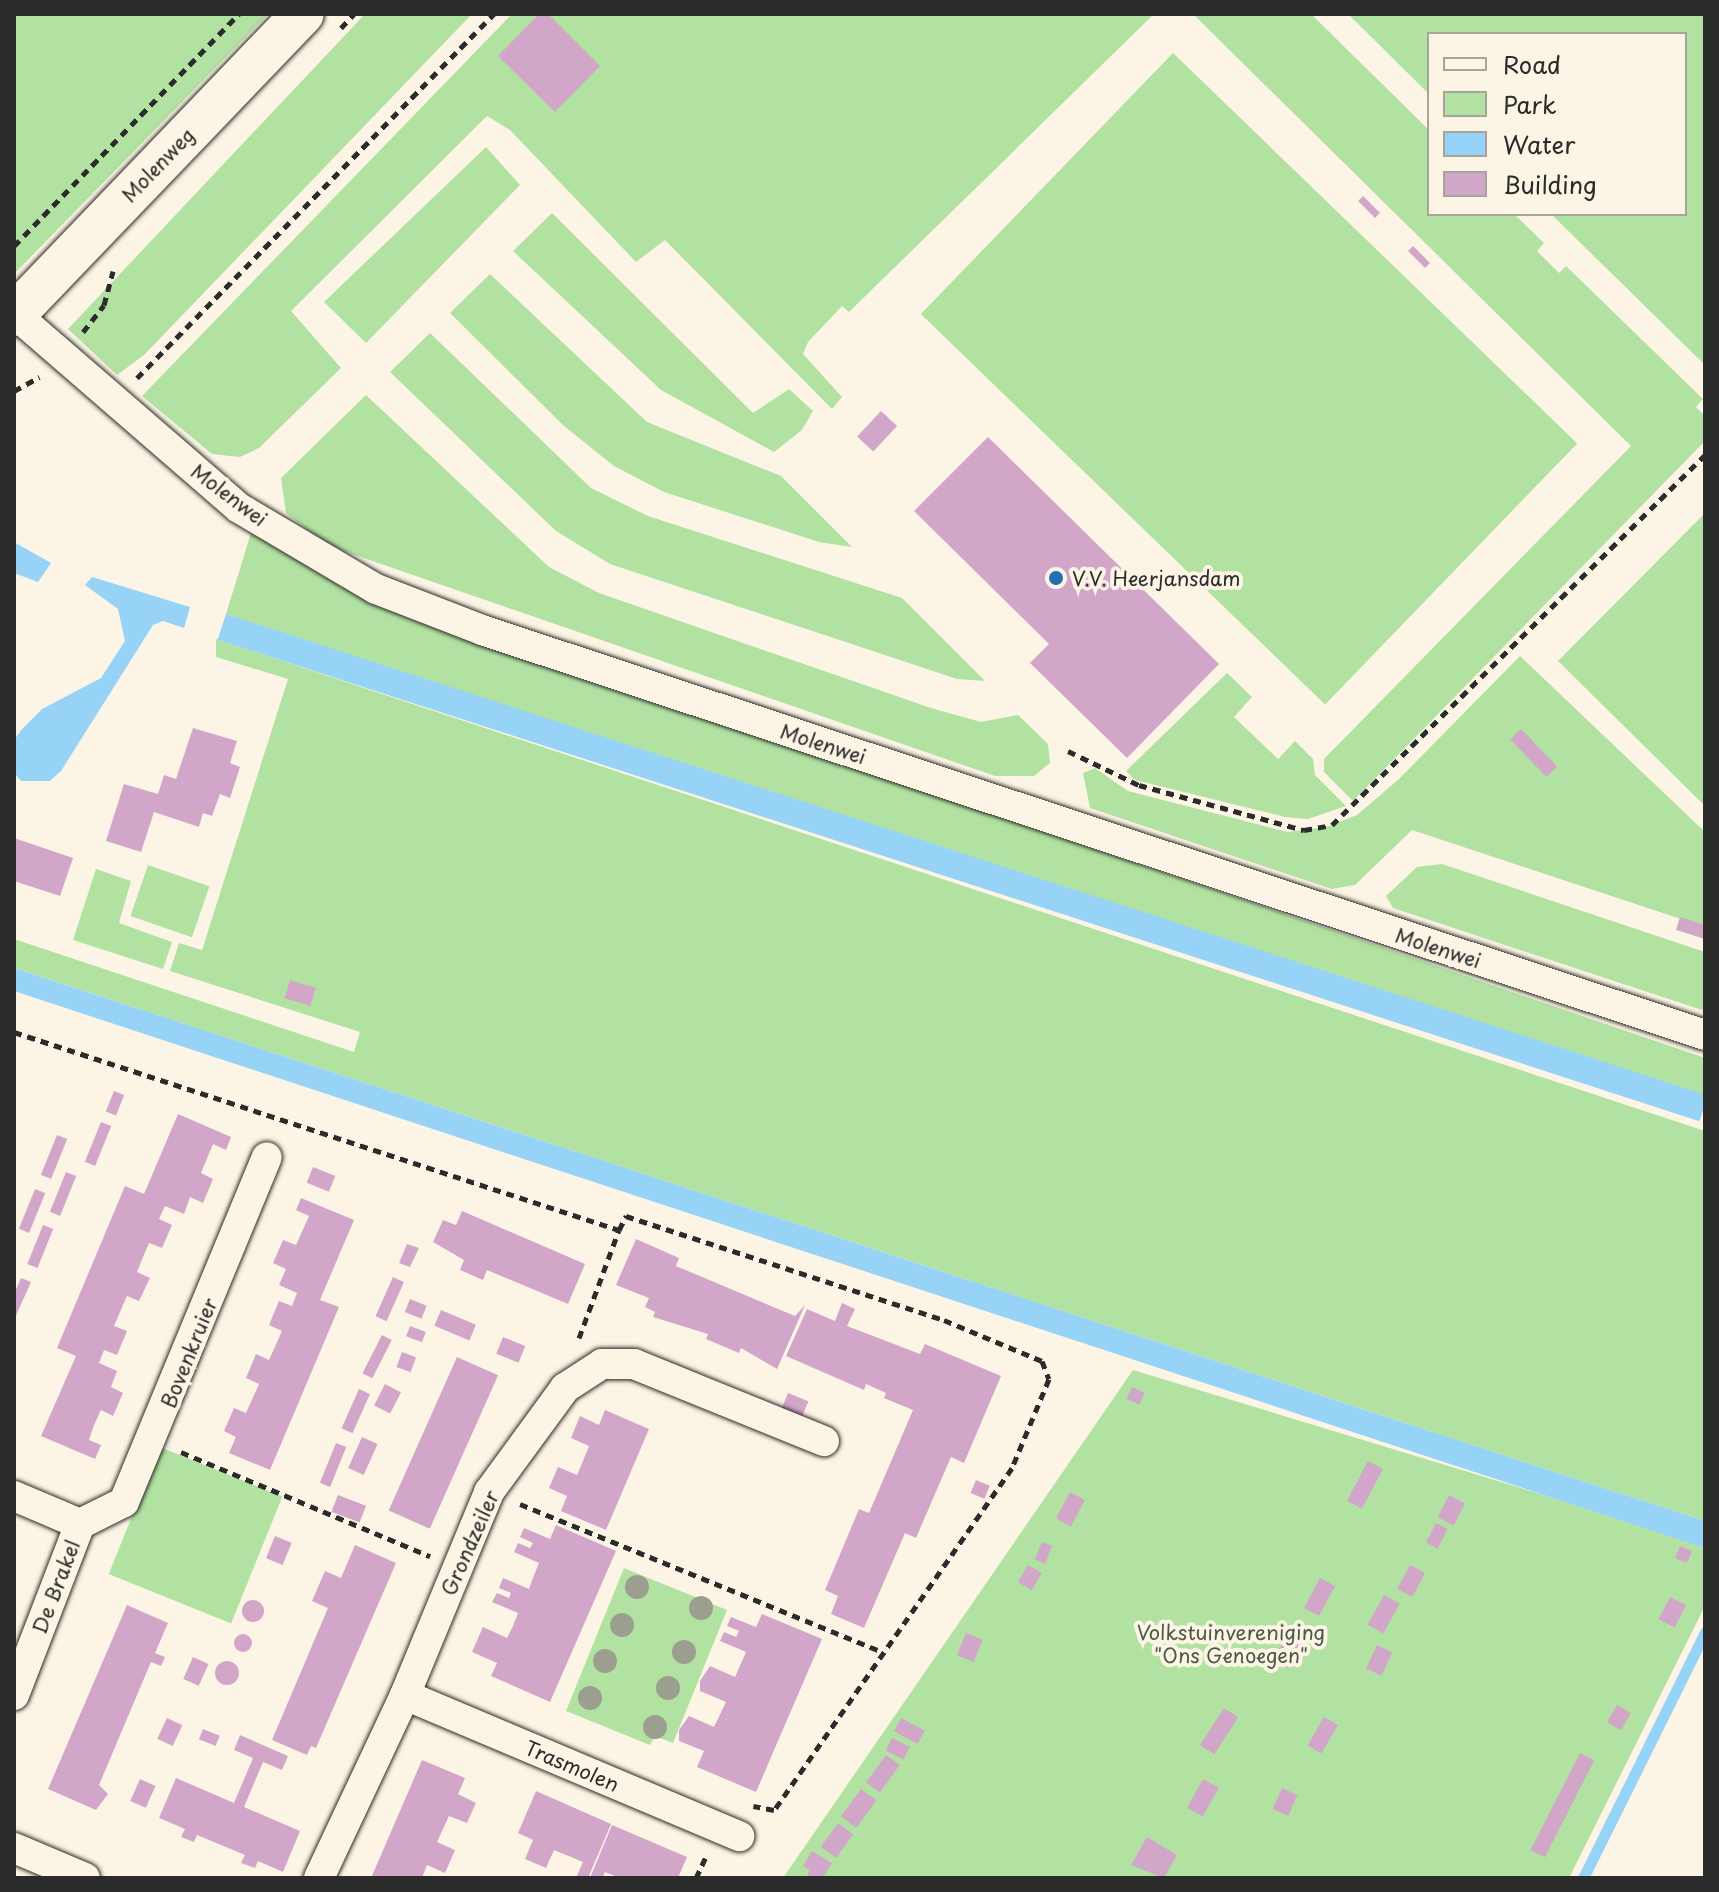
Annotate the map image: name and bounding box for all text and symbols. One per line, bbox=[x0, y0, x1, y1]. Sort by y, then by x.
legend bbox=[1427, 32, 1687, 216]
text: Road bbox=[1503, 46, 1561, 82]
text: Park bbox=[1503, 86, 1557, 122]
street label: Molenweg bbox=[117, 123, 199, 207]
text: Water bbox=[1503, 126, 1575, 162]
text: Building bbox=[1503, 166, 1597, 202]
street label: Molenwei bbox=[186, 459, 272, 531]
place label: V.V. Heerjansdam bbox=[1072, 566, 1241, 590]
marker: V.V. Heerjansdam bbox=[1047, 569, 1065, 587]
street label: Molenwei bbox=[777, 719, 869, 769]
street label: Molenwei bbox=[1392, 923, 1484, 973]
street label: Bovenkruier bbox=[156, 1295, 222, 1411]
street label: Grondzeiler bbox=[436, 1487, 504, 1599]
street label: De Brakel bbox=[27, 1537, 85, 1637]
park label: Volkstuinvereniging "Ons Genoegen" bbox=[1137, 1620, 1325, 1667]
street label: Trasmolen bbox=[521, 1735, 623, 1797]

